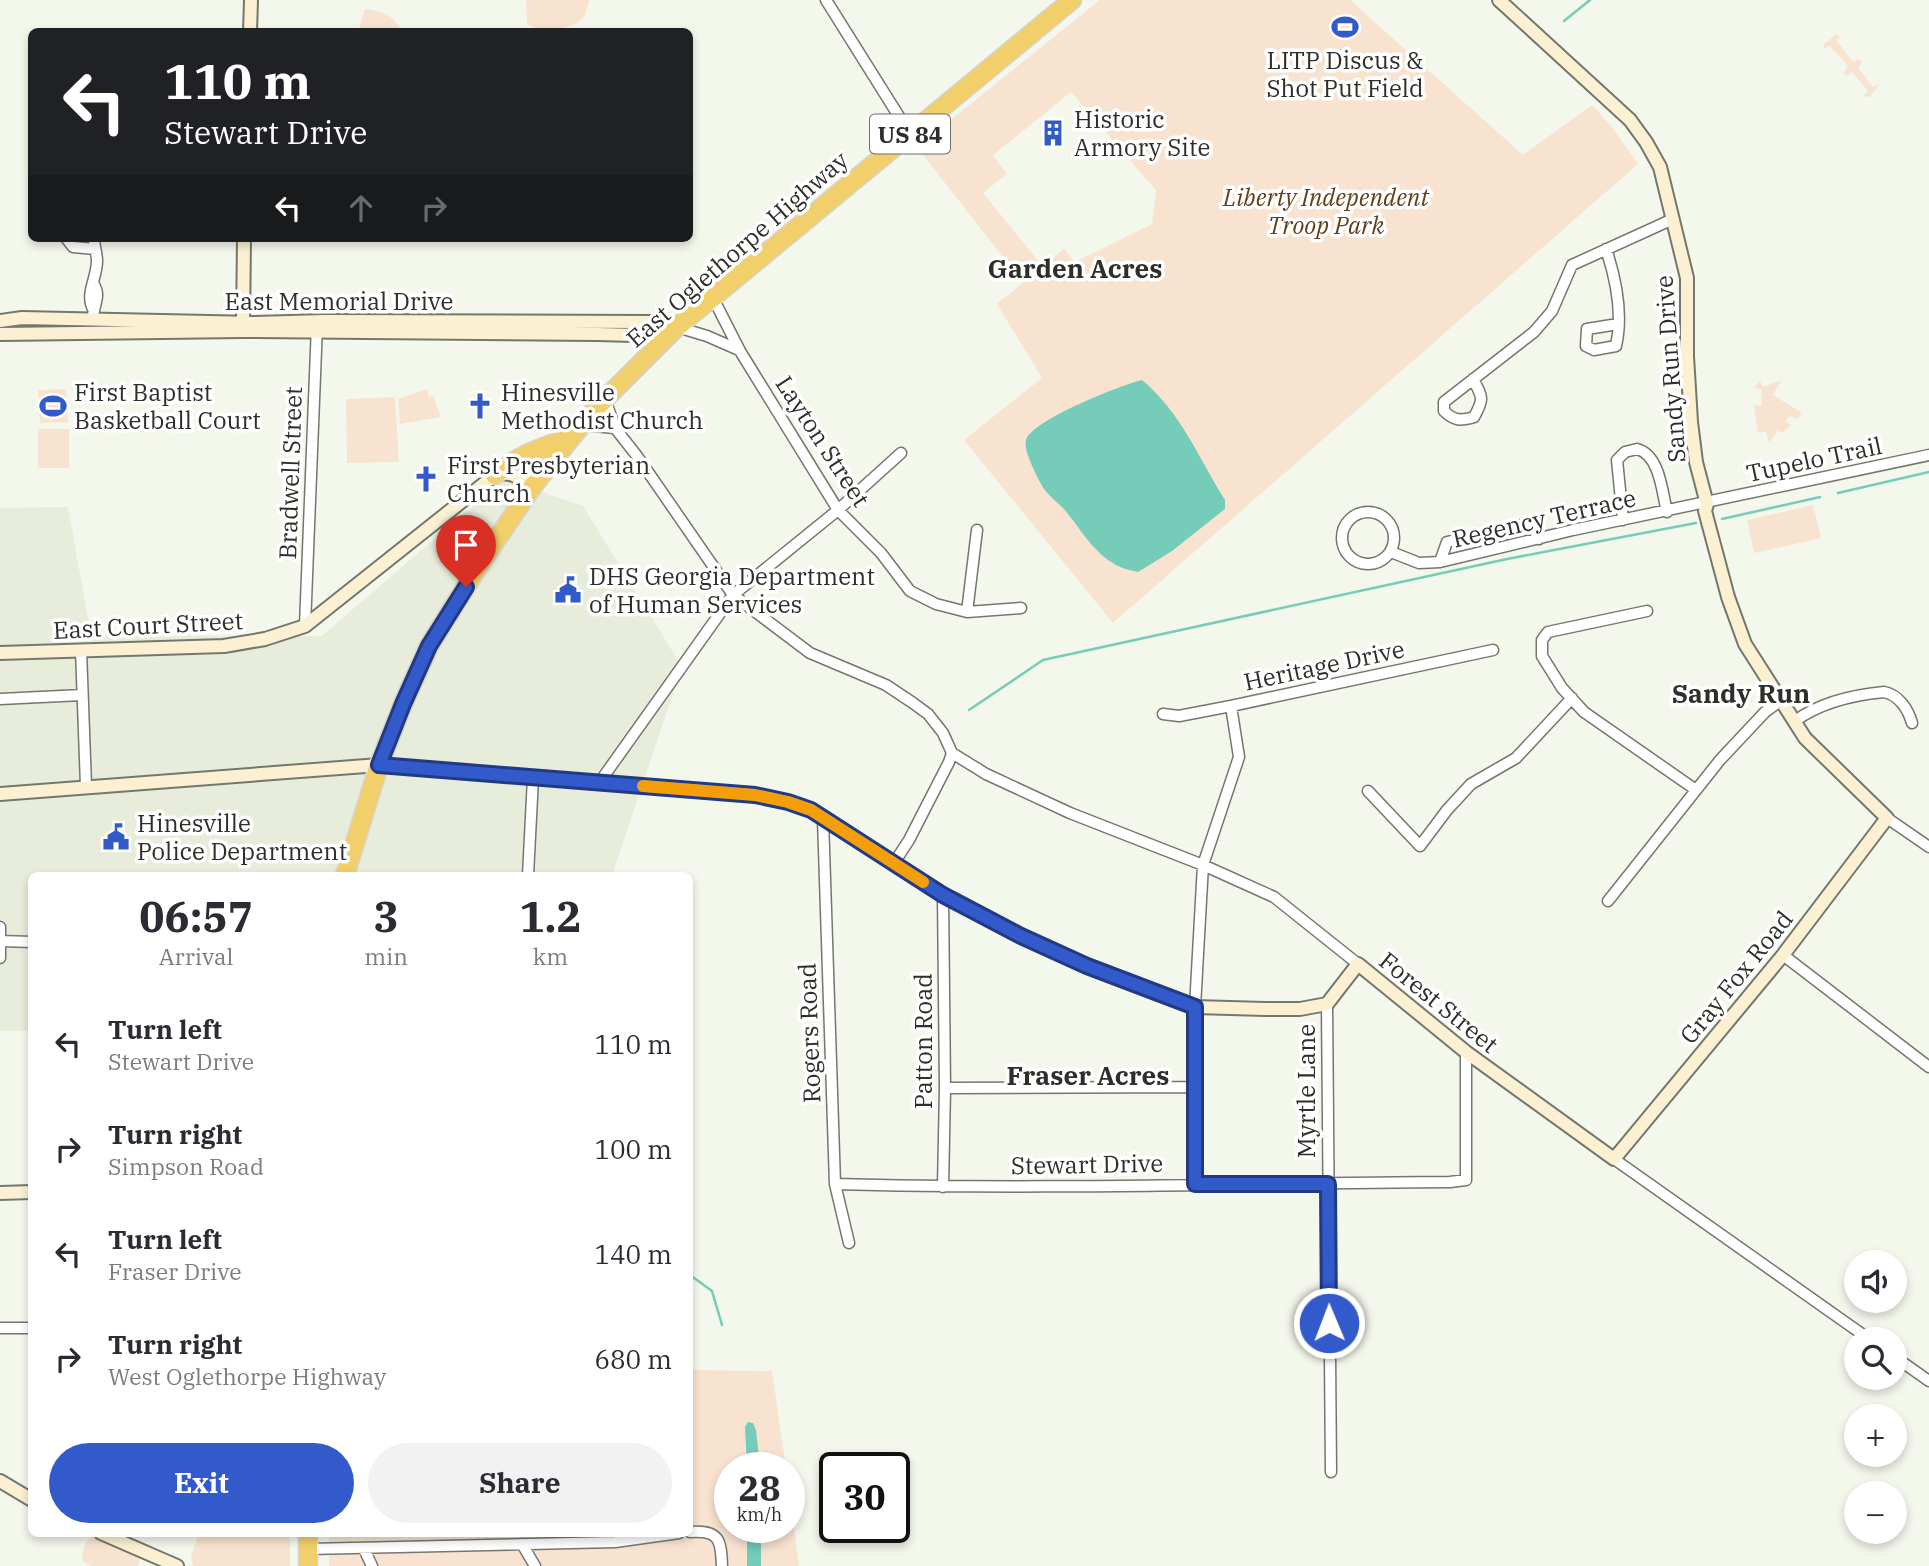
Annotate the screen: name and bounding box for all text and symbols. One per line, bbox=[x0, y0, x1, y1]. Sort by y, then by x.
sports icon: LITP Discus & Shot Put Field bbox=[1330, 12, 1360, 42]
place label: LITP Discus & Shot Put Field bbox=[1266, 44, 1424, 104]
text: 110 m bbox=[164, 49, 311, 112]
icon: left bbox=[49, 56, 140, 147]
place label: Historic Armory Site bbox=[1074, 103, 1210, 163]
text: Stewart Drive bbox=[164, 111, 367, 153]
road number: US 84 bbox=[870, 114, 950, 154]
building icon: Historic Armory Site bbox=[1038, 118, 1068, 148]
street label: East Oglethorpe Highway bbox=[619, 144, 855, 354]
park label: Liberty Independent Troop Park bbox=[1222, 181, 1430, 241]
icon: left bbox=[269, 189, 307, 227]
icon: ahead bbox=[342, 189, 380, 227]
icon: right bbox=[415, 189, 453, 227]
district label: Garden Acres bbox=[988, 251, 1162, 285]
street label: Sandy Run Drive bbox=[1647, 274, 1693, 464]
street label: East Memorial Drive bbox=[225, 285, 453, 317]
street label: Layton Street bbox=[769, 369, 877, 513]
place label: First Baptist Basketball Court bbox=[74, 376, 261, 436]
place label: Hinesville Methodist Church bbox=[501, 376, 703, 436]
street label: Bradwell Street bbox=[271, 386, 309, 560]
sports icon: First Baptist Basketball Court bbox=[38, 391, 68, 421]
church icon: Hinesville Methodist Church bbox=[465, 391, 495, 421]
street label: Tupelo Trail bbox=[1743, 429, 1885, 489]
place label: First Presbyterian Church bbox=[447, 449, 650, 509]
church icon: First Presbyterian Church bbox=[411, 464, 441, 494]
street label: Regency Terrace bbox=[1449, 481, 1639, 555]
pin bbox=[436, 515, 496, 587]
icon: arrive bbox=[447, 526, 485, 564]
place label: DHS Georgia Department of Human Services bbox=[589, 560, 875, 620]
public building icon: DHS Georgia Department of Human Services bbox=[553, 575, 583, 605]
street label: East Court Street bbox=[52, 604, 244, 646]
street label: Heritage Drive bbox=[1241, 632, 1407, 698]
district label: Sandy Run bbox=[1672, 676, 1810, 710]
place label: Hinesville Police Department bbox=[137, 807, 347, 867]
public building icon: Hinesville Police Department bbox=[101, 822, 131, 852]
text: 06:57 bbox=[139, 889, 253, 944]
text: 3 bbox=[374, 889, 399, 944]
text: 1.2 bbox=[519, 889, 582, 944]
street label: Gray Fox Road bbox=[1672, 904, 1800, 1050]
text: Arrival bbox=[159, 941, 234, 971]
text: min bbox=[364, 941, 408, 971]
text: km bbox=[533, 941, 568, 971]
street label: Forest Street bbox=[1373, 944, 1505, 1060]
street label: Rogers Road bbox=[791, 962, 827, 1104]
street label: Patton Road bbox=[907, 973, 939, 1109]
text: Turn left bbox=[108, 1012, 222, 1046]
street label: Myrtle Lane bbox=[1290, 1024, 1322, 1158]
icon: left bbox=[49, 1025, 87, 1063]
text: 110 m bbox=[594, 1027, 672, 1061]
text: Stewart Drive bbox=[108, 1046, 254, 1076]
district label: Fraser Acres bbox=[1007, 1058, 1169, 1092]
text: Turn right bbox=[108, 1117, 242, 1151]
icon: right bbox=[49, 1130, 87, 1168]
text: 100 m bbox=[594, 1132, 672, 1166]
street label: Stewart Drive bbox=[1010, 1147, 1164, 1181]
text: Simpson Road bbox=[108, 1151, 264, 1181]
text: Turn left bbox=[108, 1222, 222, 1256]
icon: left bbox=[49, 1235, 87, 1273]
text: 140 m bbox=[594, 1237, 672, 1271]
map controls bbox=[1844, 1250, 1907, 1544]
button: sound bbox=[1844, 1250, 1907, 1313]
text: Fraser Drive bbox=[108, 1256, 242, 1286]
position arrow bbox=[1292, 1286, 1366, 1360]
text: Turn right bbox=[108, 1327, 242, 1361]
button: search bbox=[1844, 1327, 1907, 1390]
icon: right bbox=[49, 1340, 87, 1378]
text: 680 m bbox=[594, 1342, 672, 1376]
text: West Oglethorpe Highway bbox=[108, 1361, 386, 1391]
button: + bbox=[1844, 1404, 1907, 1467]
button: Exit bbox=[49, 1443, 354, 1523]
button: Share bbox=[368, 1443, 672, 1523]
speed limit sign: 30 bbox=[819, 1452, 910, 1543]
text: 28 bbox=[738, 1465, 781, 1511]
button: − bbox=[1844, 1481, 1907, 1544]
text: km/h bbox=[737, 1503, 782, 1526]

